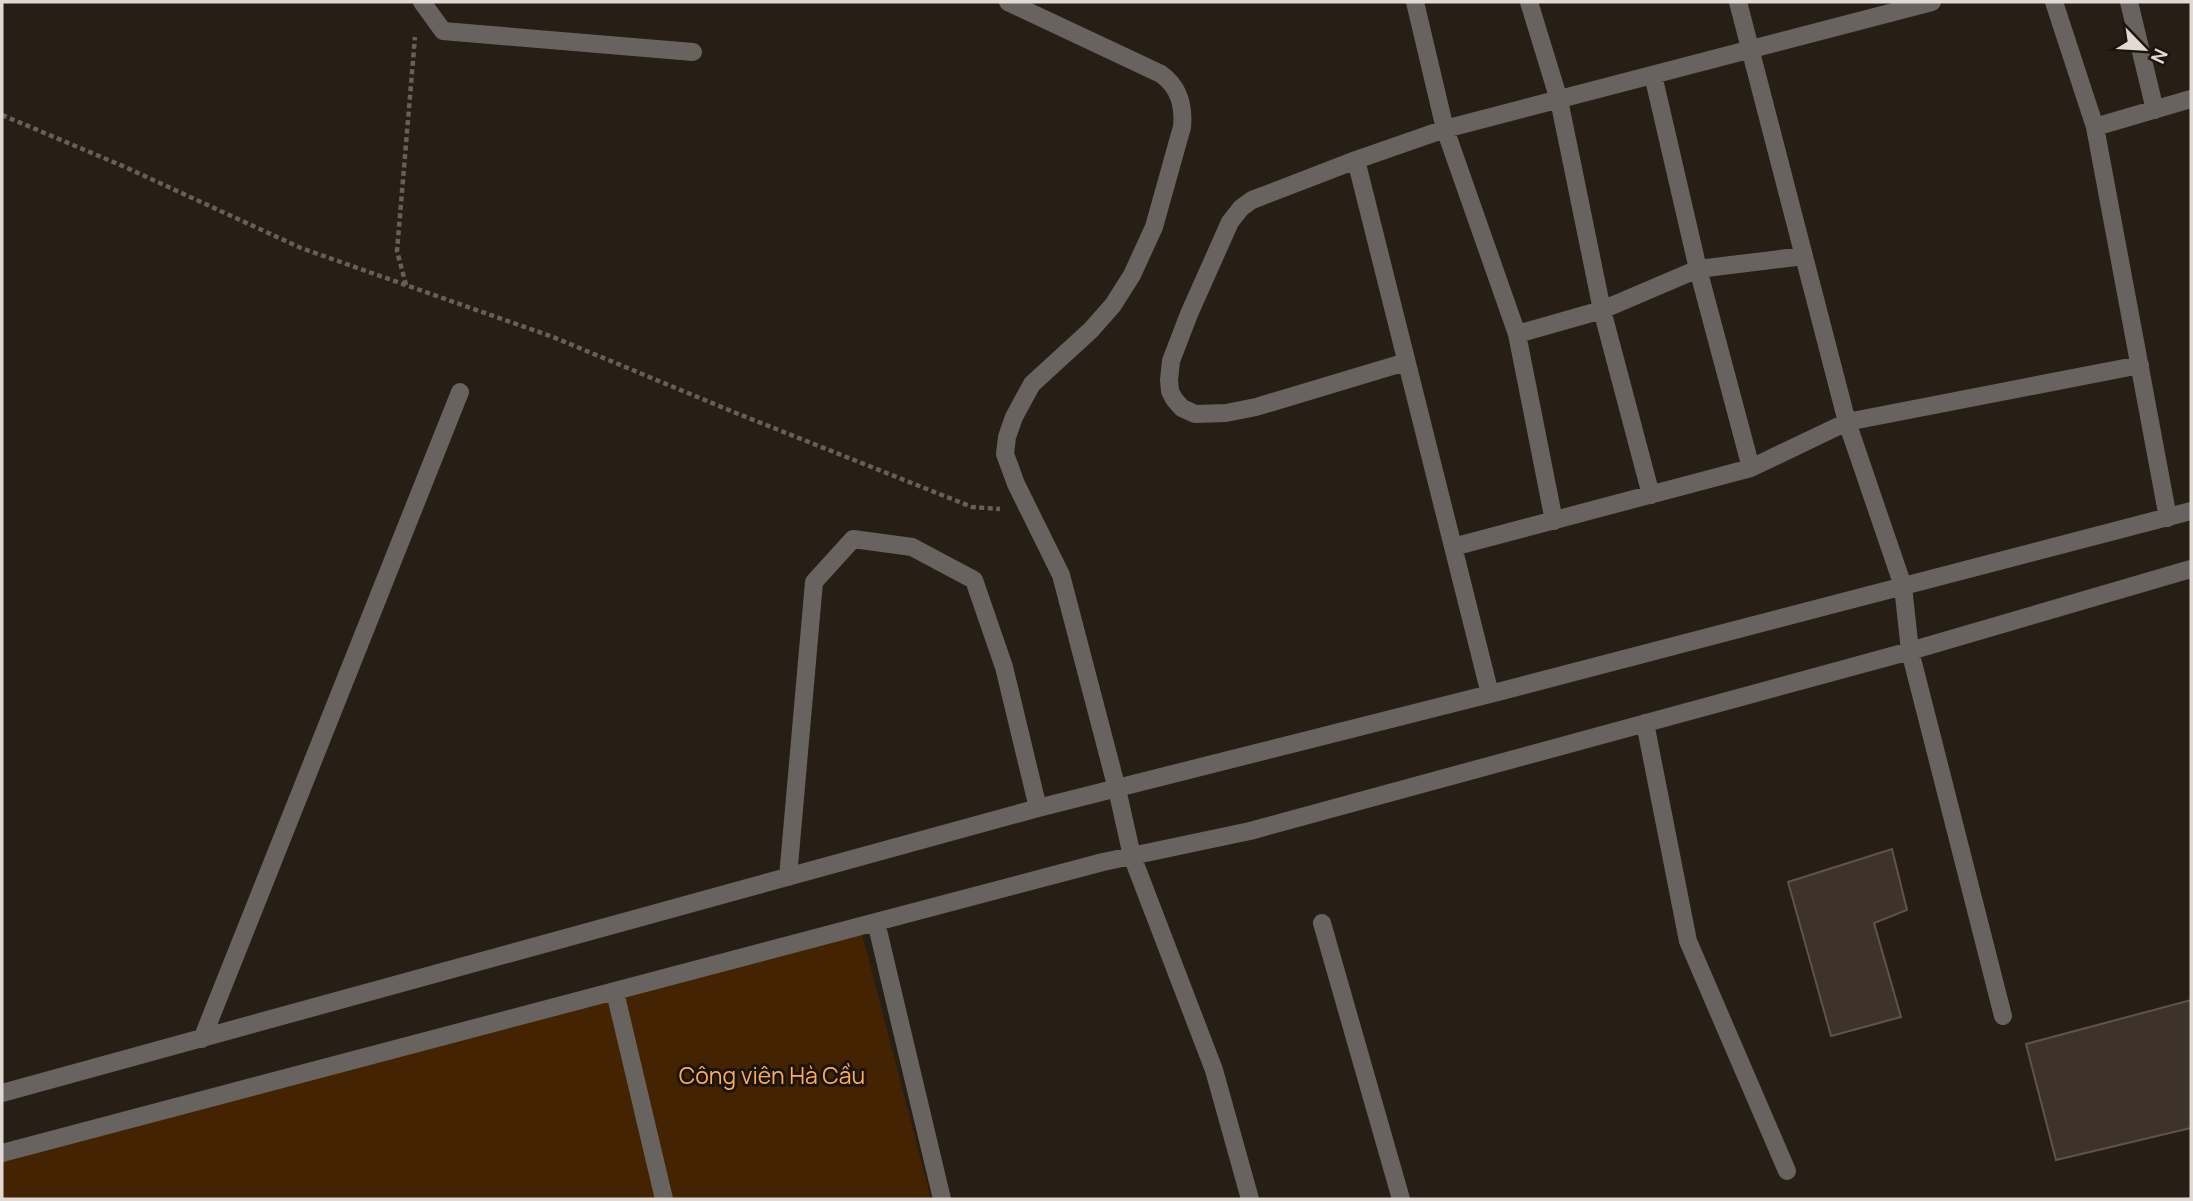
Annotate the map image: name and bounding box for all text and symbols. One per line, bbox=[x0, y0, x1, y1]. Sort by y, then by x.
north arrow bbox=[2109, 14, 2179, 84]
text: N bbox=[2145, 45, 2174, 68]
park label: Công viên Hà Cầu bbox=[679, 1059, 865, 1091]

